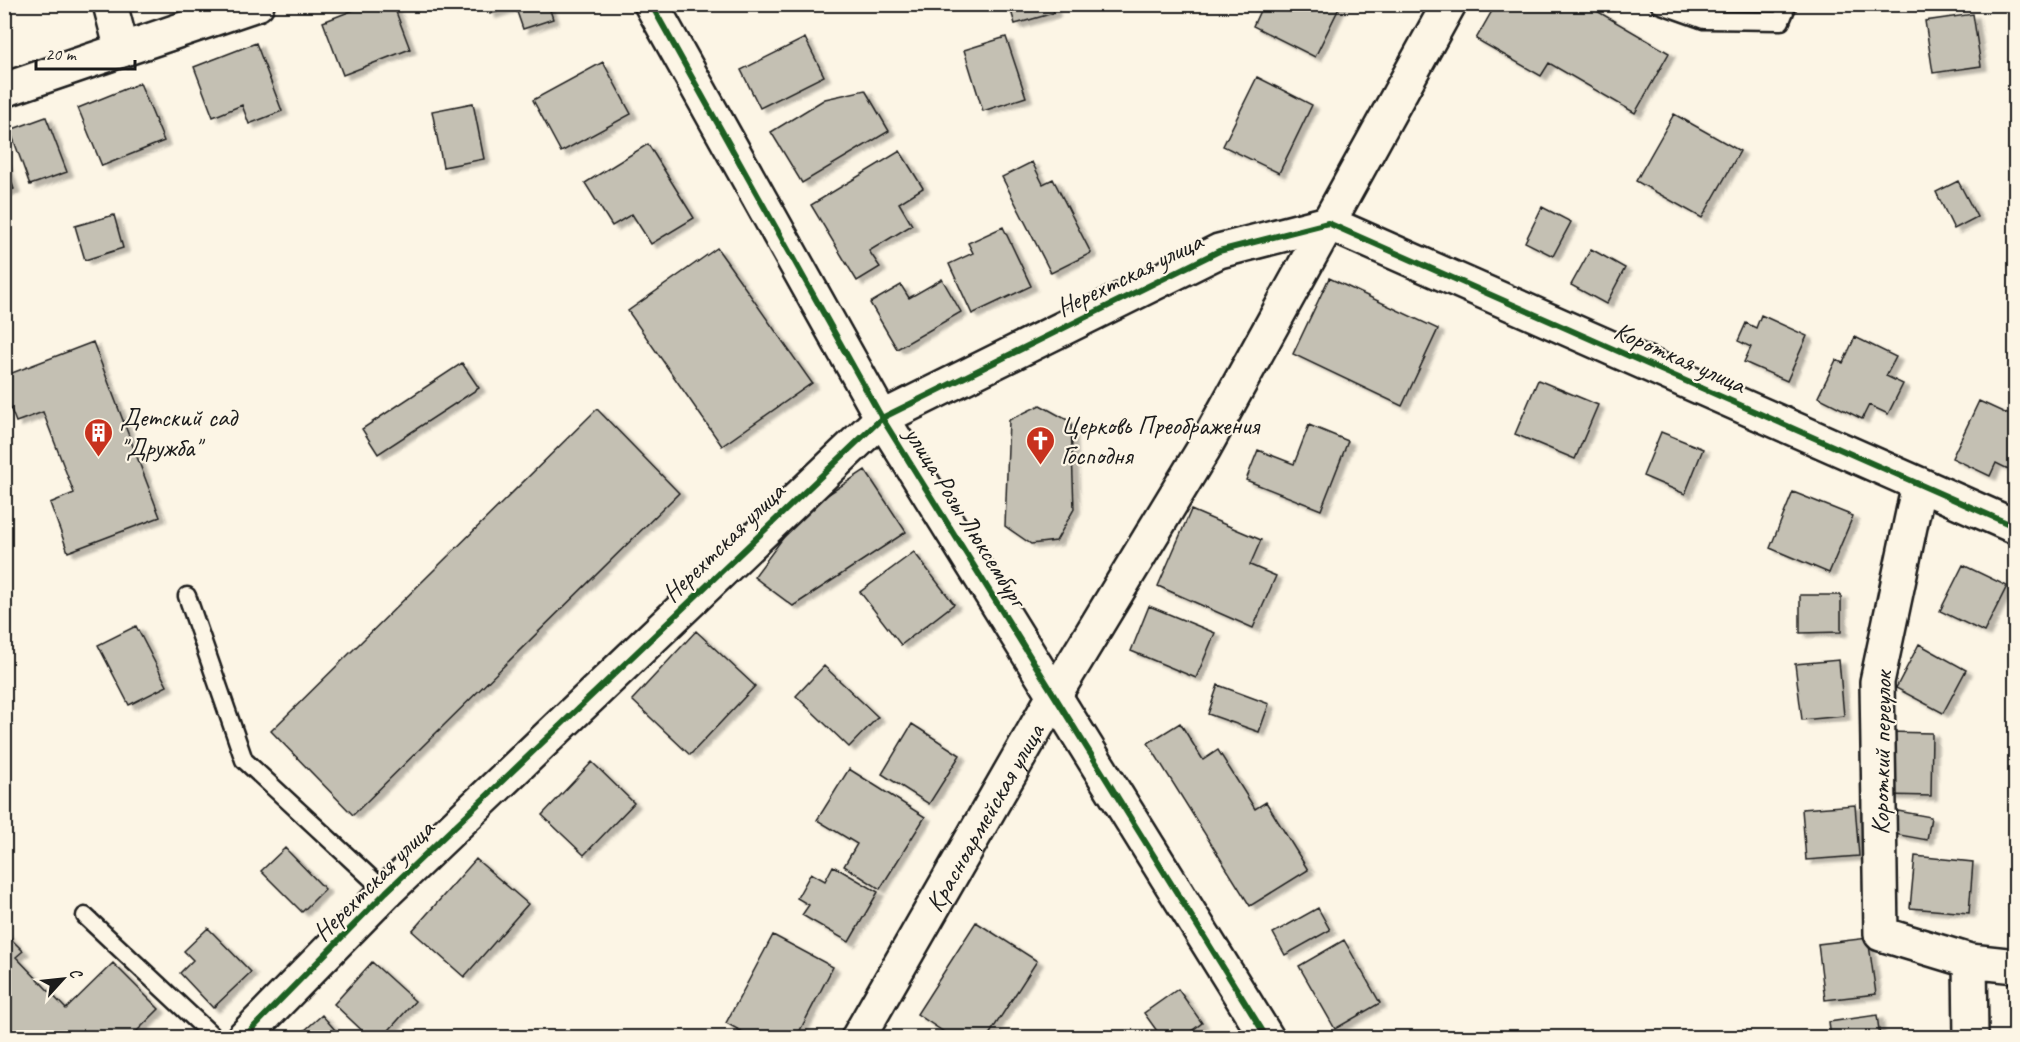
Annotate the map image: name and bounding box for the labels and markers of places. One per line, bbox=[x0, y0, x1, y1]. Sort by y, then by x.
place label: Детский сад "Дружба" bbox=[120, 401, 239, 464]
place label: Церковь Преображения Господня bbox=[1061, 409, 1261, 472]
building icon: Детский сад "Дружба" bbox=[83, 416, 115, 458]
church icon: Церковь Преображения Господня bbox=[1024, 424, 1056, 466]

